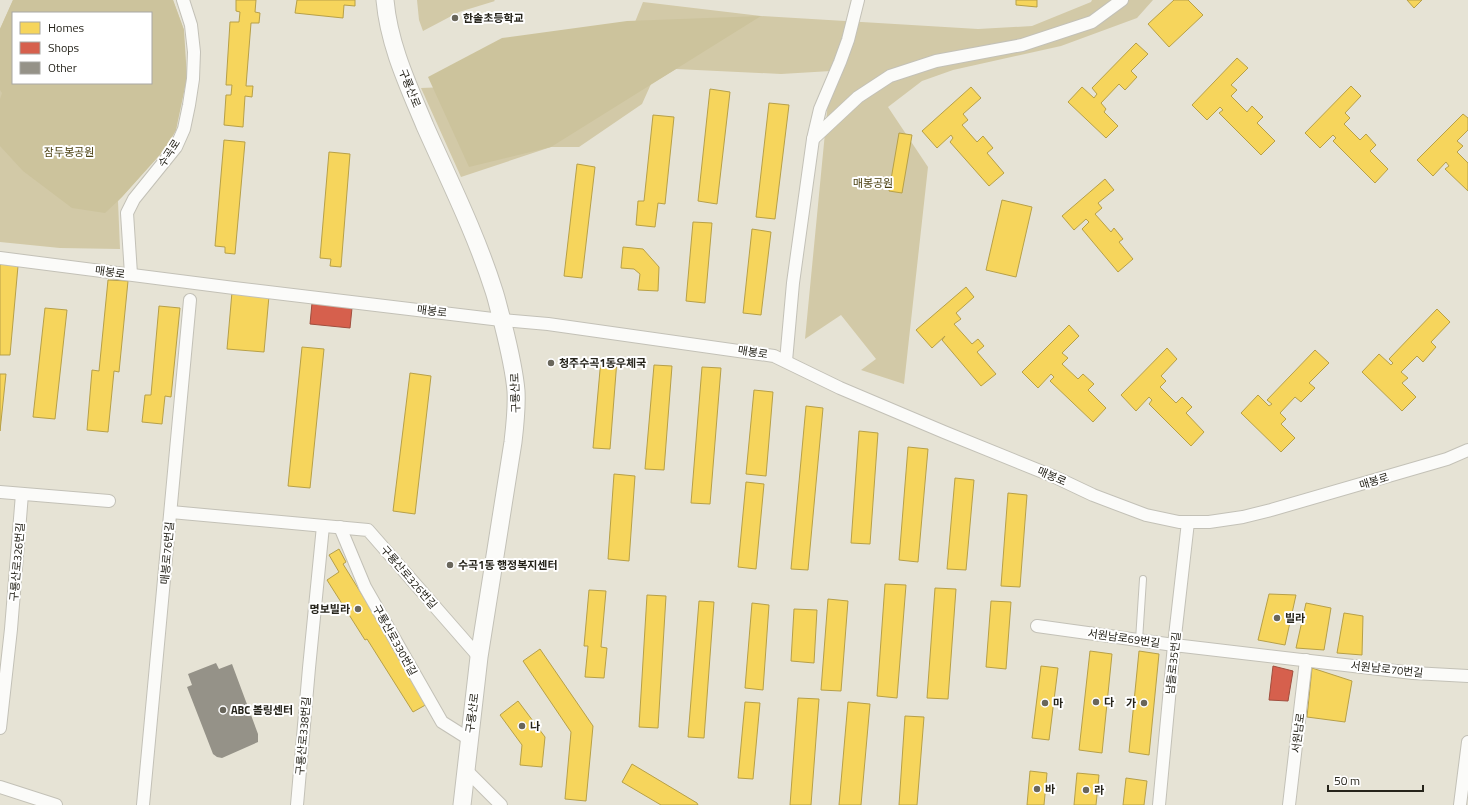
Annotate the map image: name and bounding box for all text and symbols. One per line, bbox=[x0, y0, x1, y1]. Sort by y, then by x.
place label: 한솔초등학교 bbox=[463, 10, 524, 26]
legend bbox=[12, 12, 152, 84]
marker: 한솔초등학교 bbox=[450, 13, 460, 23]
text: Homes bbox=[48, 18, 84, 37]
text: Shops bbox=[48, 38, 80, 57]
text: Other bbox=[48, 58, 77, 77]
street label: 구룡산로 bbox=[395, 66, 425, 110]
street label: 수곡로 bbox=[154, 136, 184, 170]
park label: 잠두봉공원 bbox=[44, 144, 94, 160]
park label: 매봉공원 bbox=[853, 175, 893, 191]
street label: 매봉로 bbox=[94, 262, 126, 282]
street label: 매봉로 bbox=[416, 301, 448, 321]
street label: 매봉로 bbox=[737, 342, 769, 362]
place label: 청주수곡1동우체국 bbox=[559, 355, 646, 371]
marker: 청주수곡1동우체국 bbox=[546, 358, 556, 368]
street label: 구룡산로 bbox=[506, 372, 524, 414]
street label: 매봉로 bbox=[1035, 463, 1069, 489]
street label: 매봉로 bbox=[1357, 469, 1391, 493]
street label: 매봉로76번길 bbox=[156, 521, 178, 585]
street label: 구룡산로326번길 bbox=[6, 522, 28, 602]
street label: 구룡산로326번길 bbox=[377, 542, 441, 612]
place label: 수곡1동 행정복지센터 bbox=[458, 557, 558, 573]
marker: 수곡1동 행정복지센터 bbox=[445, 560, 455, 570]
place label: 명보빌라 bbox=[310, 601, 350, 617]
street label: 구룡산로330번길 bbox=[369, 601, 421, 679]
marker: 명보빌라 bbox=[353, 604, 363, 614]
place label: 빌라 bbox=[1285, 610, 1305, 626]
marker: 빌라 bbox=[1272, 613, 1282, 623]
street label: 서원남로69번길 bbox=[1087, 625, 1161, 651]
street label: 남들로35번길 bbox=[1162, 631, 1184, 695]
street label: 서원남로70번길 bbox=[1350, 657, 1424, 681]
street label: 구룡산로 bbox=[462, 692, 482, 734]
place label: 다 bbox=[1104, 694, 1114, 710]
place label: 마 bbox=[1053, 695, 1063, 711]
place label: 가 bbox=[1126, 695, 1136, 711]
street label: 구룡산로338번길 bbox=[292, 696, 314, 776]
marker: 다 bbox=[1091, 697, 1101, 707]
marker: 마 bbox=[1040, 698, 1050, 708]
marker: 가 bbox=[1139, 698, 1149, 708]
place label: ABC 볼링센터 bbox=[231, 702, 293, 718]
marker: ABC 볼링센터 bbox=[218, 705, 228, 715]
street label: 서원남로 bbox=[1288, 712, 1308, 754]
place label: 나 bbox=[530, 718, 540, 734]
marker: 나 bbox=[517, 721, 527, 731]
scale bar bbox=[1328, 767, 1423, 793]
text: 50 m bbox=[1334, 771, 1360, 790]
place label: 바 bbox=[1045, 781, 1055, 797]
place label: 라 bbox=[1094, 782, 1104, 798]
marker: 바 bbox=[1032, 784, 1042, 794]
marker: 라 bbox=[1081, 785, 1091, 795]

